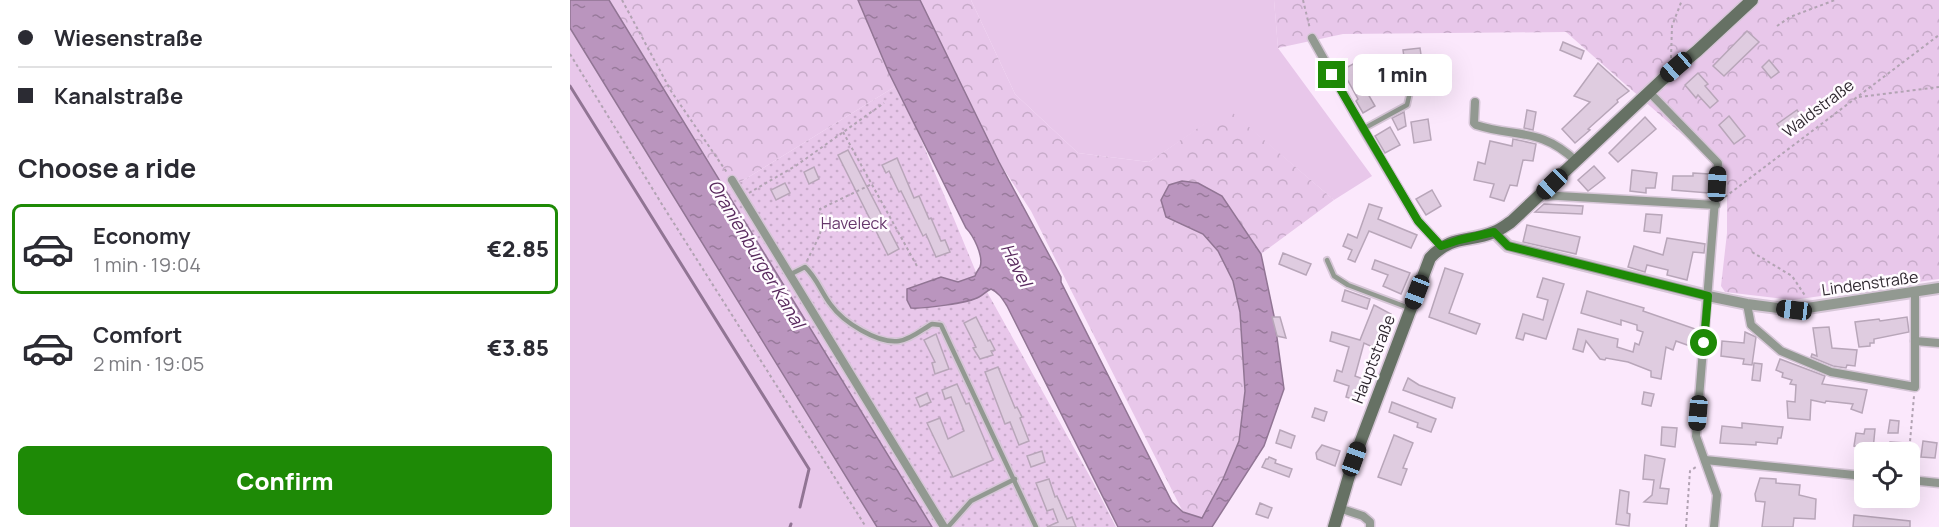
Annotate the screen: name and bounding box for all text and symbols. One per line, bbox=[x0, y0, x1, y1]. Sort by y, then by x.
text: Wiesenstraße bbox=[54, 23, 203, 53]
car bbox=[1657, 48, 1695, 86]
callout: 1 min bbox=[1353, 54, 1452, 96]
route end bbox=[1318, 61, 1345, 88]
text: 1 min bbox=[1377, 61, 1428, 88]
street label: Waldstraße bbox=[1778, 74, 1858, 142]
text: Kanalstraße bbox=[54, 81, 183, 111]
text: Choose a ride bbox=[18, 149, 196, 186]
car bbox=[1533, 165, 1571, 203]
car bbox=[1707, 166, 1727, 202]
water label: Oranienburger Kanal bbox=[703, 175, 812, 335]
park label: Haveleck bbox=[821, 212, 888, 234]
text: Economy bbox=[93, 221, 191, 251]
icon: car bbox=[21, 222, 75, 276]
text: €2.85 bbox=[487, 234, 549, 264]
water label: Havel bbox=[996, 239, 1039, 293]
text: 1 min · 19:04 bbox=[93, 251, 201, 278]
street label: Lindenstraße bbox=[1820, 265, 1920, 301]
car bbox=[1402, 272, 1432, 312]
car bbox=[1775, 299, 1813, 321]
street label: Hauptstraße bbox=[1346, 312, 1400, 406]
text: Comfort bbox=[93, 320, 182, 350]
icon: car bbox=[21, 321, 75, 375]
route start bbox=[1690, 329, 1717, 356]
text: €3.85 bbox=[487, 333, 549, 363]
text: 2 min · 19:05 bbox=[93, 350, 204, 377]
car bbox=[1687, 394, 1709, 432]
car bbox=[1339, 439, 1369, 479]
map controls bbox=[1854, 442, 1920, 508]
button: locate bbox=[1854, 442, 1920, 508]
button: Confirm bbox=[18, 446, 552, 515]

